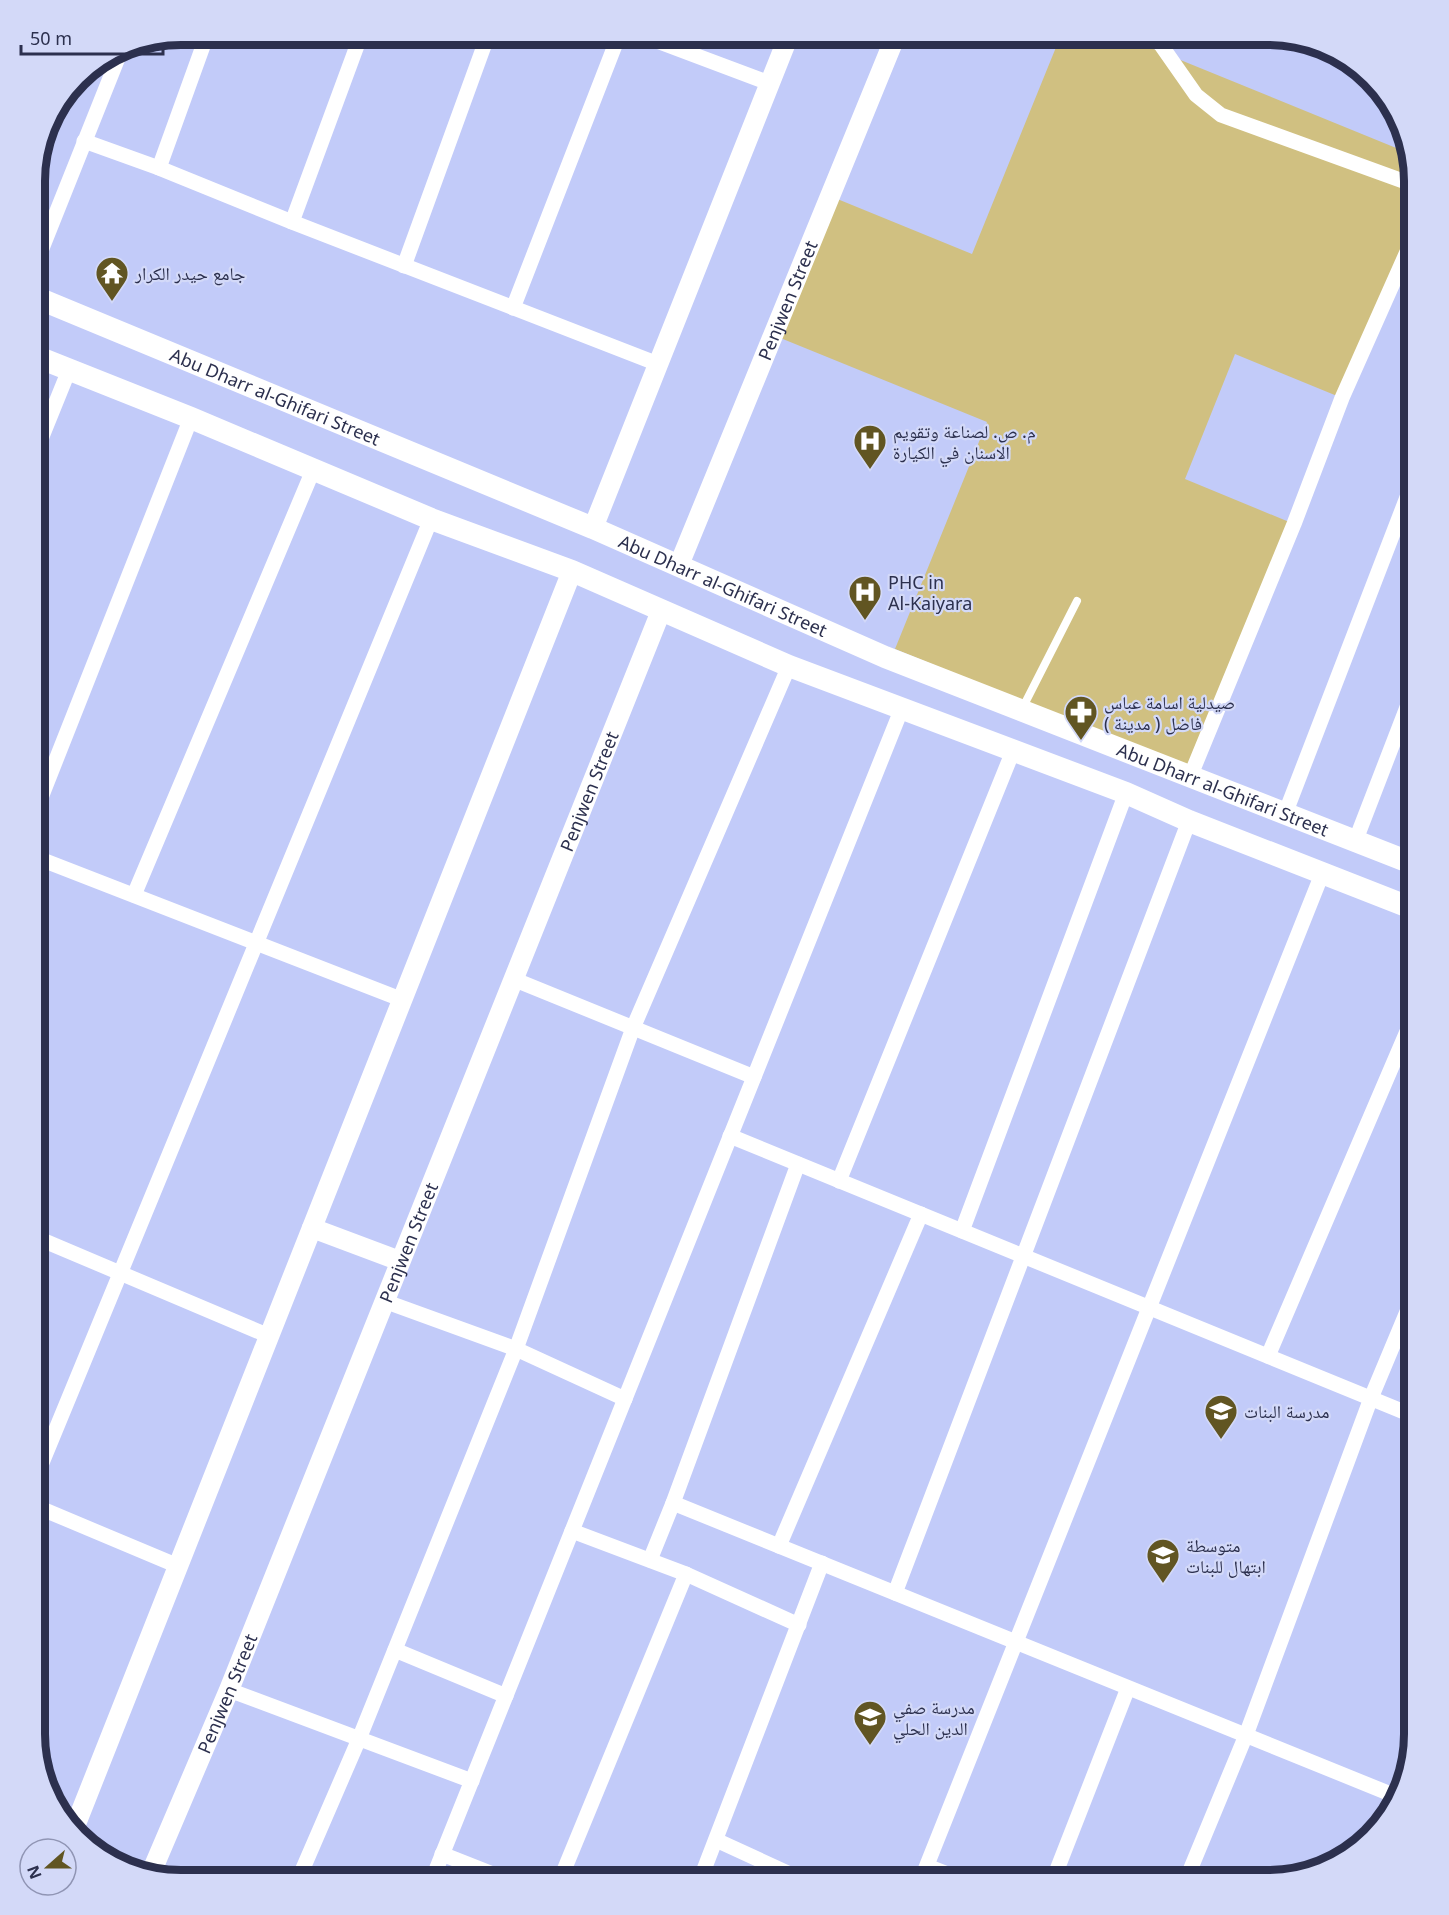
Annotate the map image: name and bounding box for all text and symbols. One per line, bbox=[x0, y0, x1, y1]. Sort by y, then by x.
scale bar bbox=[21, 18, 164, 56]
text: 50 m bbox=[30, 26, 72, 50]
street label: Penjwen Street bbox=[752, 236, 823, 364]
temple icon: جامع حيدر الكرار bbox=[94, 255, 130, 302]
place label: جامع حيدر الكرار bbox=[134, 261, 245, 286]
street label: Abu Dharr al-Ghifari Street bbox=[167, 342, 384, 451]
place label: م. ص. لصناعة وتقويم الاسنان في الكيارة bbox=[893, 419, 1036, 468]
hospital icon: م. ص. لصناعة وتقويم الاسنان في الكيارة bbox=[852, 423, 888, 470]
street label: Abu Dharr al-Ghifari Street bbox=[615, 529, 831, 642]
place label: PHC in Al-Kaiyara bbox=[888, 570, 972, 615]
hospital icon: PHC in Al-Kaiyara bbox=[847, 574, 883, 621]
place label: صيدلية اسامة عباس فاضل ( مدينة ) bbox=[1104, 690, 1235, 735]
pharmacy icon: صيدلية اسامة عباس فاضل ( مدينة ) bbox=[1063, 694, 1099, 741]
street label: Penjwen Street bbox=[554, 727, 624, 855]
street label: Abu Dharr al-Ghifari Street bbox=[1114, 737, 1333, 842]
street label: Penjwen Street bbox=[373, 1178, 443, 1306]
school or university icon: مدرسة البنات bbox=[1203, 1393, 1239, 1440]
place label: مدرسة البنات bbox=[1244, 1399, 1329, 1423]
place label: متوسطة ابتهال للبنات bbox=[1186, 1533, 1266, 1578]
school or university icon: متوسطة ابتهال للبنات bbox=[1145, 1537, 1181, 1584]
street label: Penjwen Street bbox=[191, 1630, 263, 1757]
place label: مدرسة صفي الدين الحلي bbox=[893, 1695, 975, 1744]
school or university icon: مدرسة صفي الدين الحلي bbox=[852, 1699, 888, 1746]
north arrow bbox=[18, 1837, 78, 1897]
text: N bbox=[21, 1862, 47, 1882]

